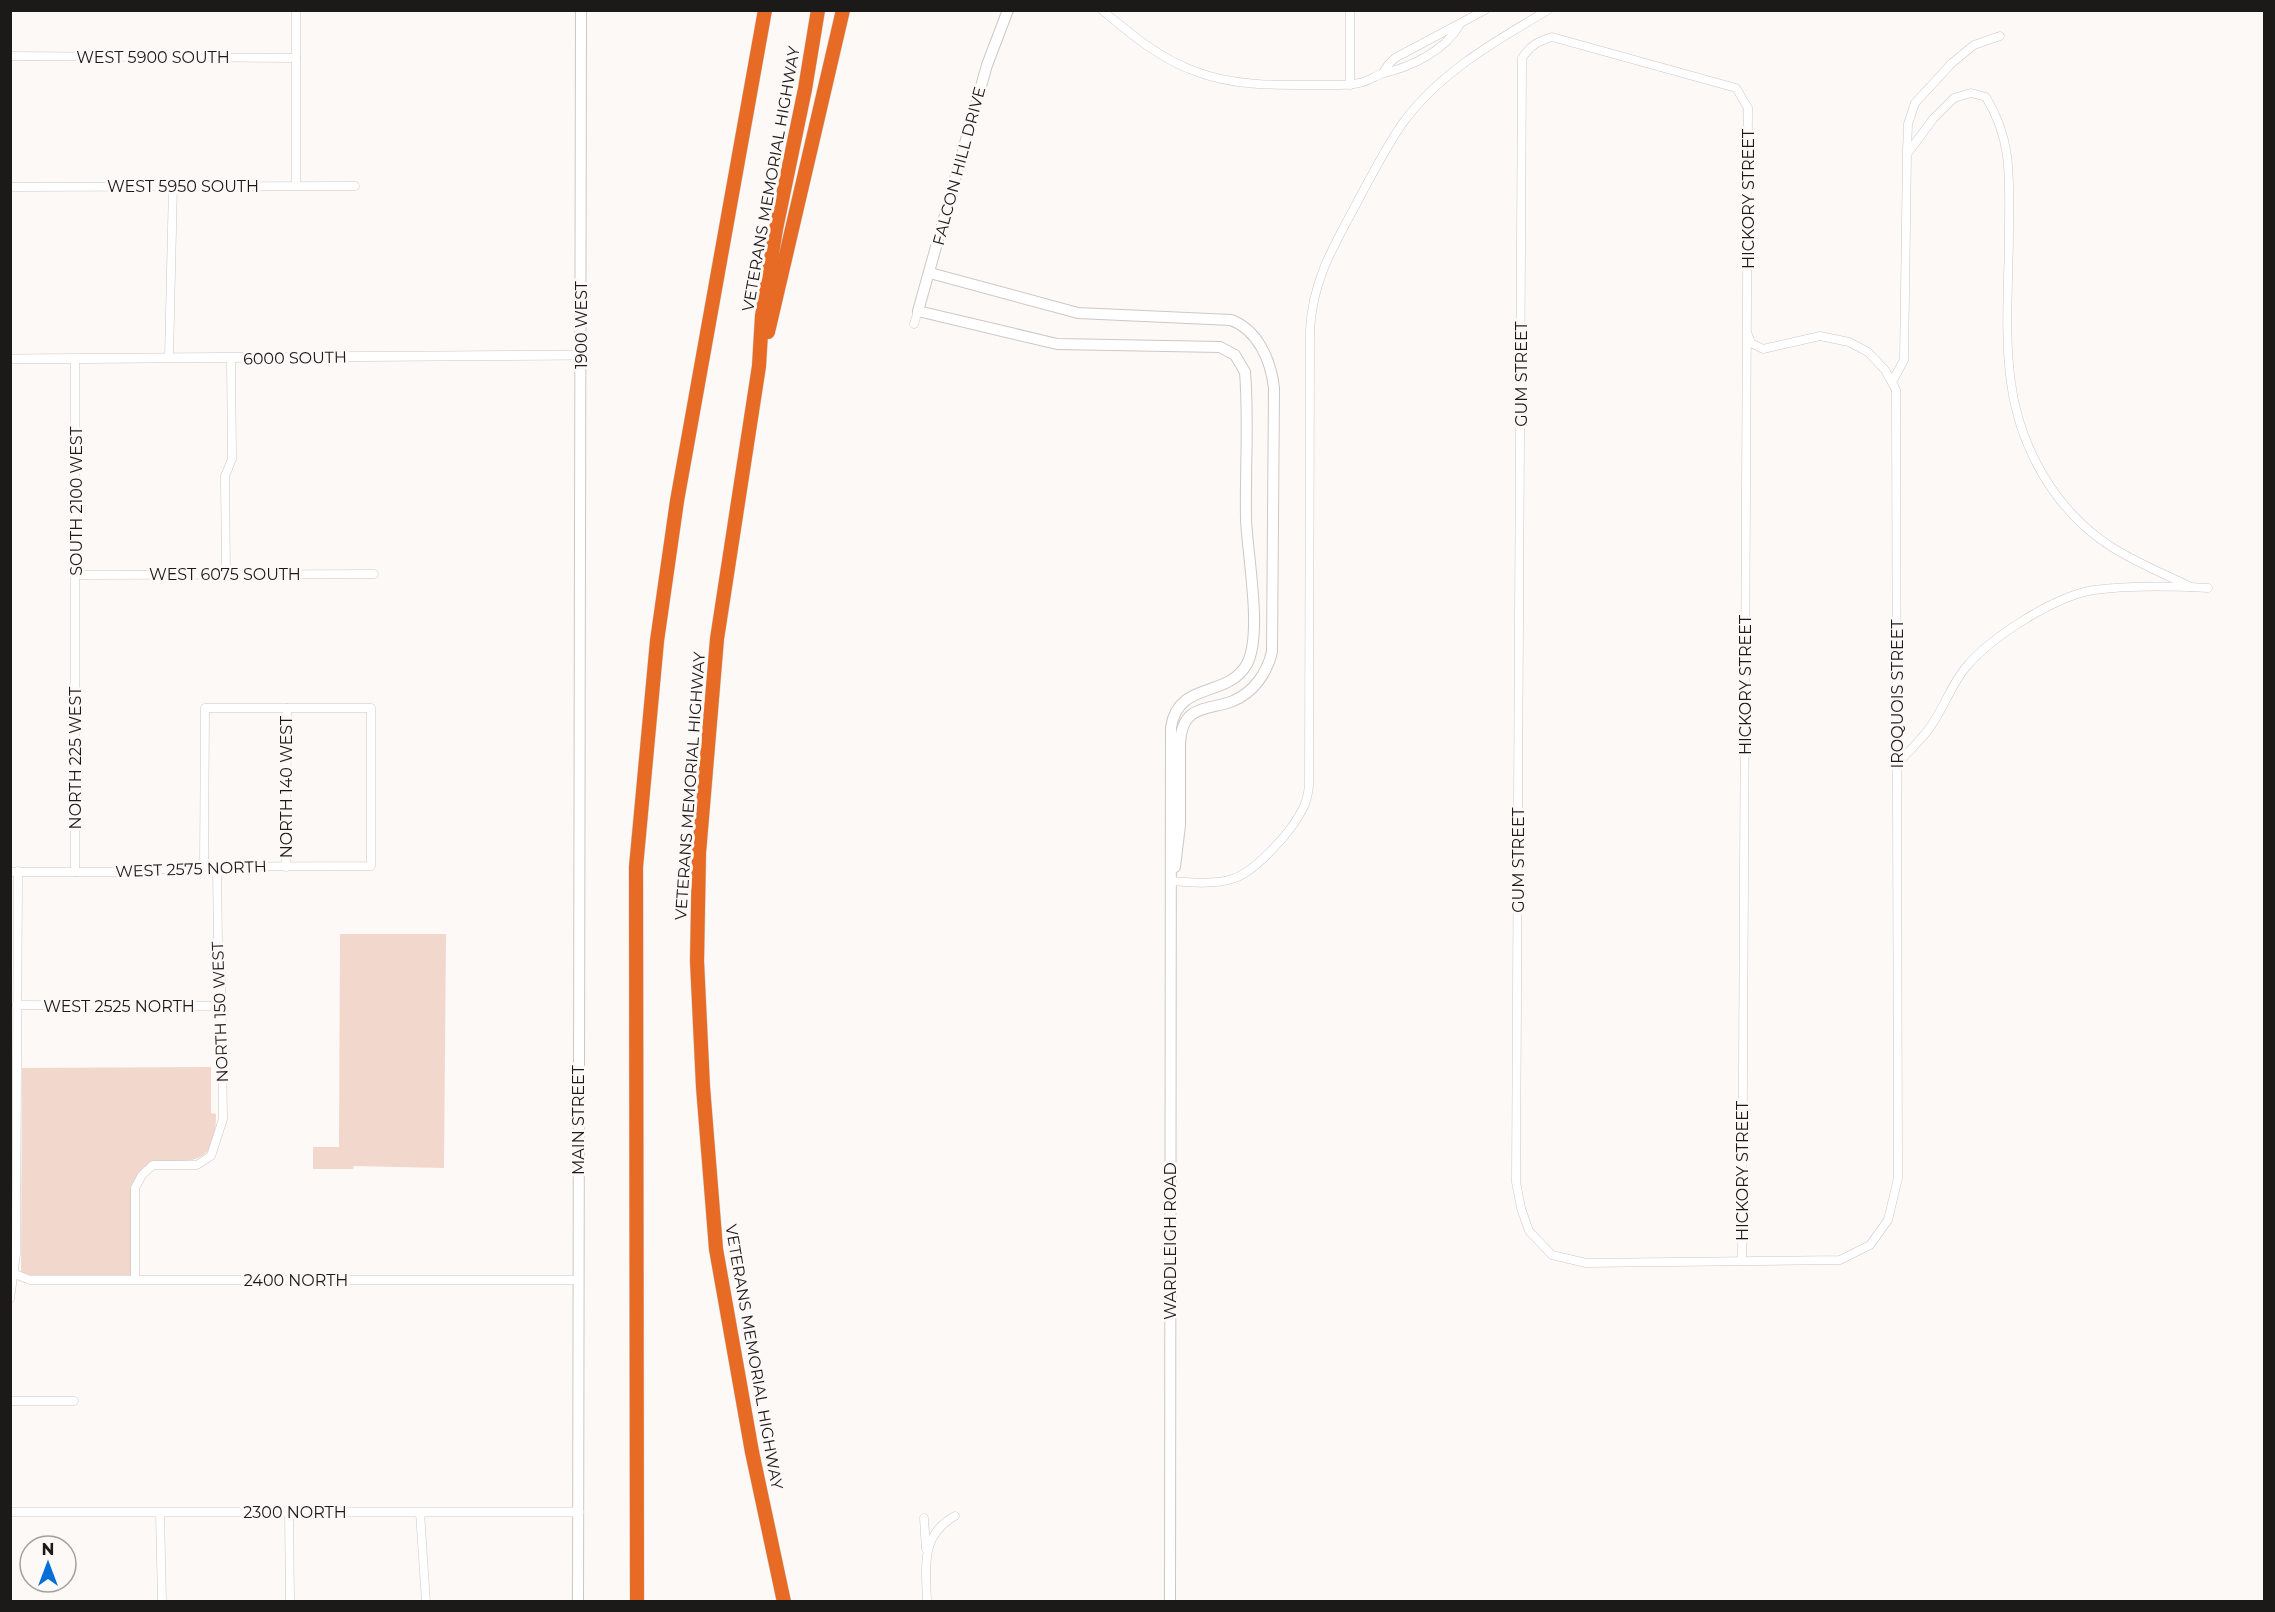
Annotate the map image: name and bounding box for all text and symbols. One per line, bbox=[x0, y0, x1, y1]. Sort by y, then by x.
street label: VETERANS MEMORIAL HIGHWAY bbox=[738, 44, 804, 313]
street label: WEST 5900 SOUTH bbox=[76, 48, 230, 67]
street label: FALCON HILL DRIVE bbox=[929, 85, 989, 247]
street label: HICKORY STREET bbox=[1739, 128, 1758, 269]
street label: WEST 5950 SOUTH bbox=[107, 177, 259, 196]
street label: 1900 WEST bbox=[572, 280, 591, 369]
street label: GUM STREET bbox=[1512, 320, 1531, 427]
street label: 6000 SOUTH bbox=[243, 348, 347, 368]
street label: SOUTH 2100 WEST bbox=[67, 425, 86, 576]
street label: WEST 6075 SOUTH bbox=[149, 565, 301, 584]
street label: HICKORY STREET bbox=[1736, 614, 1755, 755]
street label: IROQUOIS STREET bbox=[1888, 619, 1907, 769]
street label: VETERANS MEMORIAL HIGHWAY bbox=[671, 650, 709, 921]
street label: NORTH 225 WEST bbox=[66, 686, 85, 829]
street label: NORTH 140 WEST bbox=[277, 715, 296, 858]
street label: GUM STREET bbox=[1509, 806, 1528, 913]
street label: WEST 2575 NORTH bbox=[115, 857, 267, 881]
street label: NORTH 150 WEST bbox=[208, 940, 232, 1083]
street label: WEST 2525 NORTH bbox=[43, 997, 195, 1016]
street label: MAIN STREET bbox=[569, 1064, 588, 1175]
street label: HICKORY STREET bbox=[1733, 1100, 1752, 1241]
street label: WARDLEIGH ROAD bbox=[1161, 1162, 1180, 1320]
street label: VETERANS MEMORIAL HIGHWAY bbox=[721, 1223, 787, 1492]
street label: 2400 NORTH bbox=[244, 1271, 348, 1290]
street label: 2300 NORTH bbox=[243, 1503, 347, 1522]
north arrow bbox=[18, 1534, 78, 1594]
text: N bbox=[42, 1540, 54, 1559]

